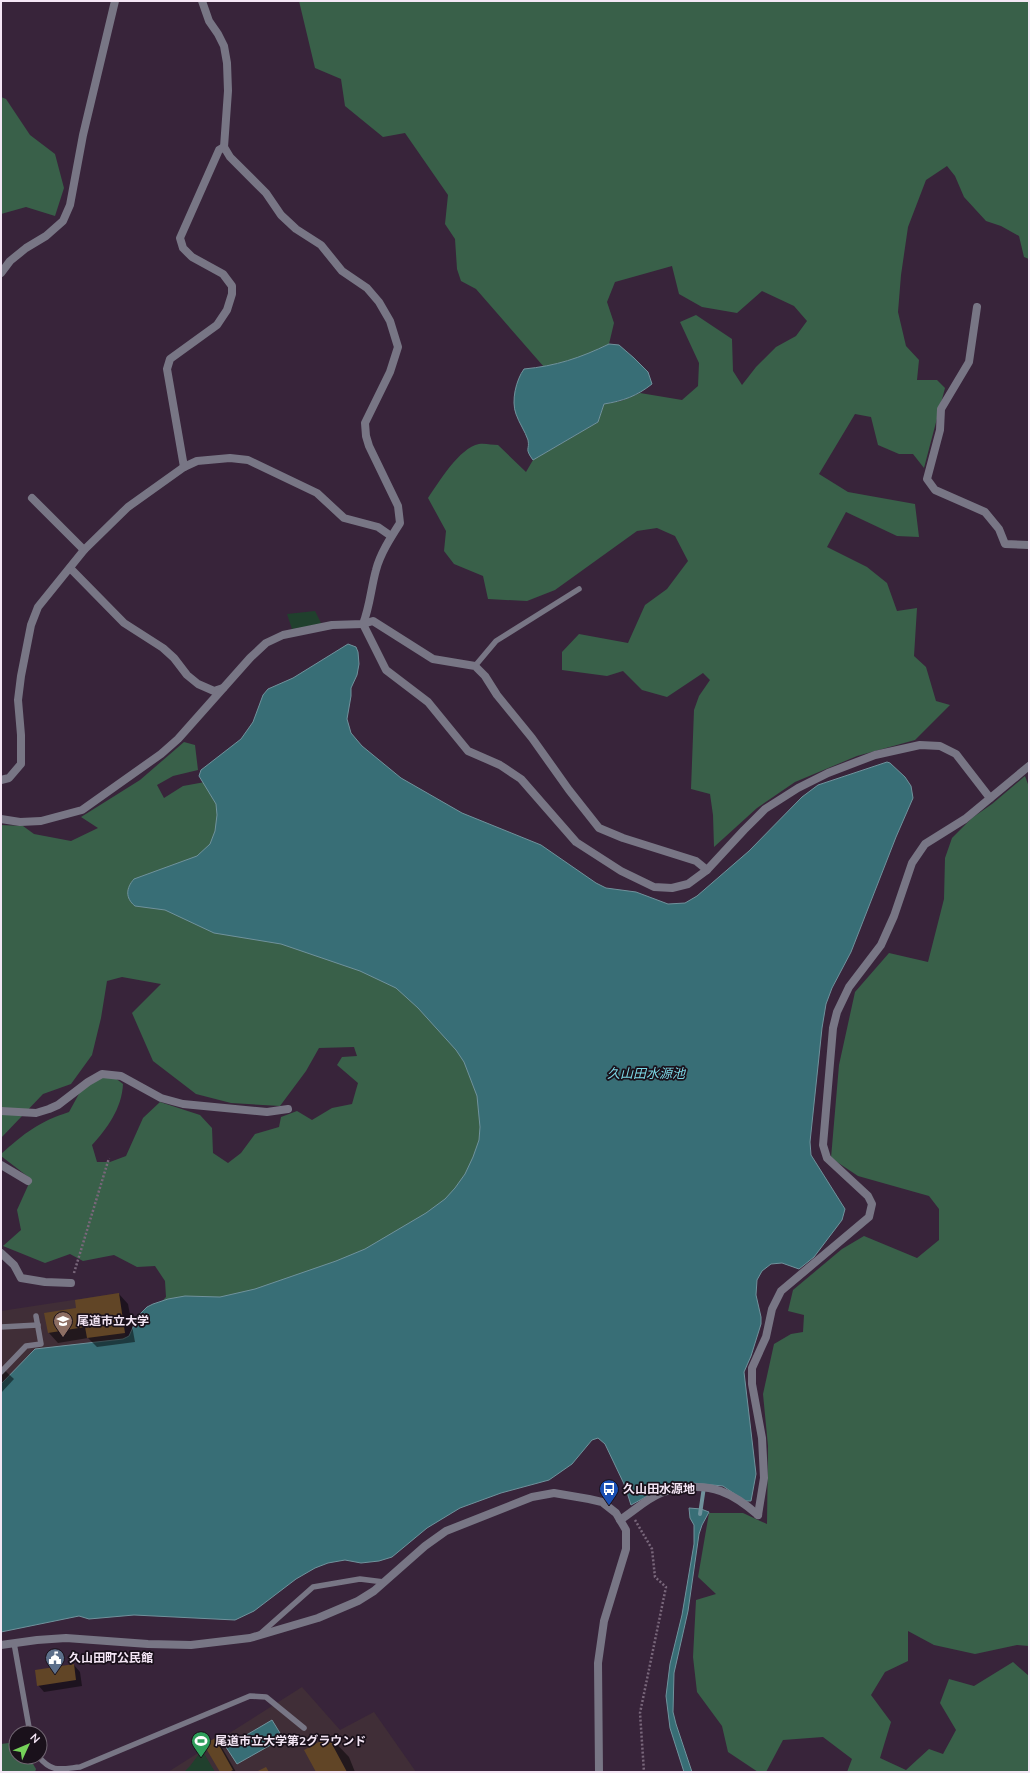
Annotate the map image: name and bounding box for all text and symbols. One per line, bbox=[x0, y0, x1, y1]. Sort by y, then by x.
water label: 久山田水源池 bbox=[607, 1065, 687, 1083]
school or university icon: 尾道市立大学 bbox=[52, 1310, 74, 1338]
place label: 尾道市立大学 bbox=[77, 1313, 149, 1329]
bus stop icon: 久山田水源地 bbox=[598, 1478, 620, 1506]
place label: 久山田水源地 bbox=[623, 1481, 695, 1497]
public building icon: 久山田町公民館 bbox=[44, 1647, 66, 1675]
place label: 久山田町公民館 bbox=[69, 1650, 153, 1666]
north arrow bbox=[8, 1725, 48, 1765]
text: N bbox=[27, 1730, 43, 1747]
sports icon: 尾道市立大学第2グラウンド bbox=[190, 1730, 212, 1758]
place label: 尾道市立大学第2グラウンド bbox=[215, 1733, 366, 1749]

